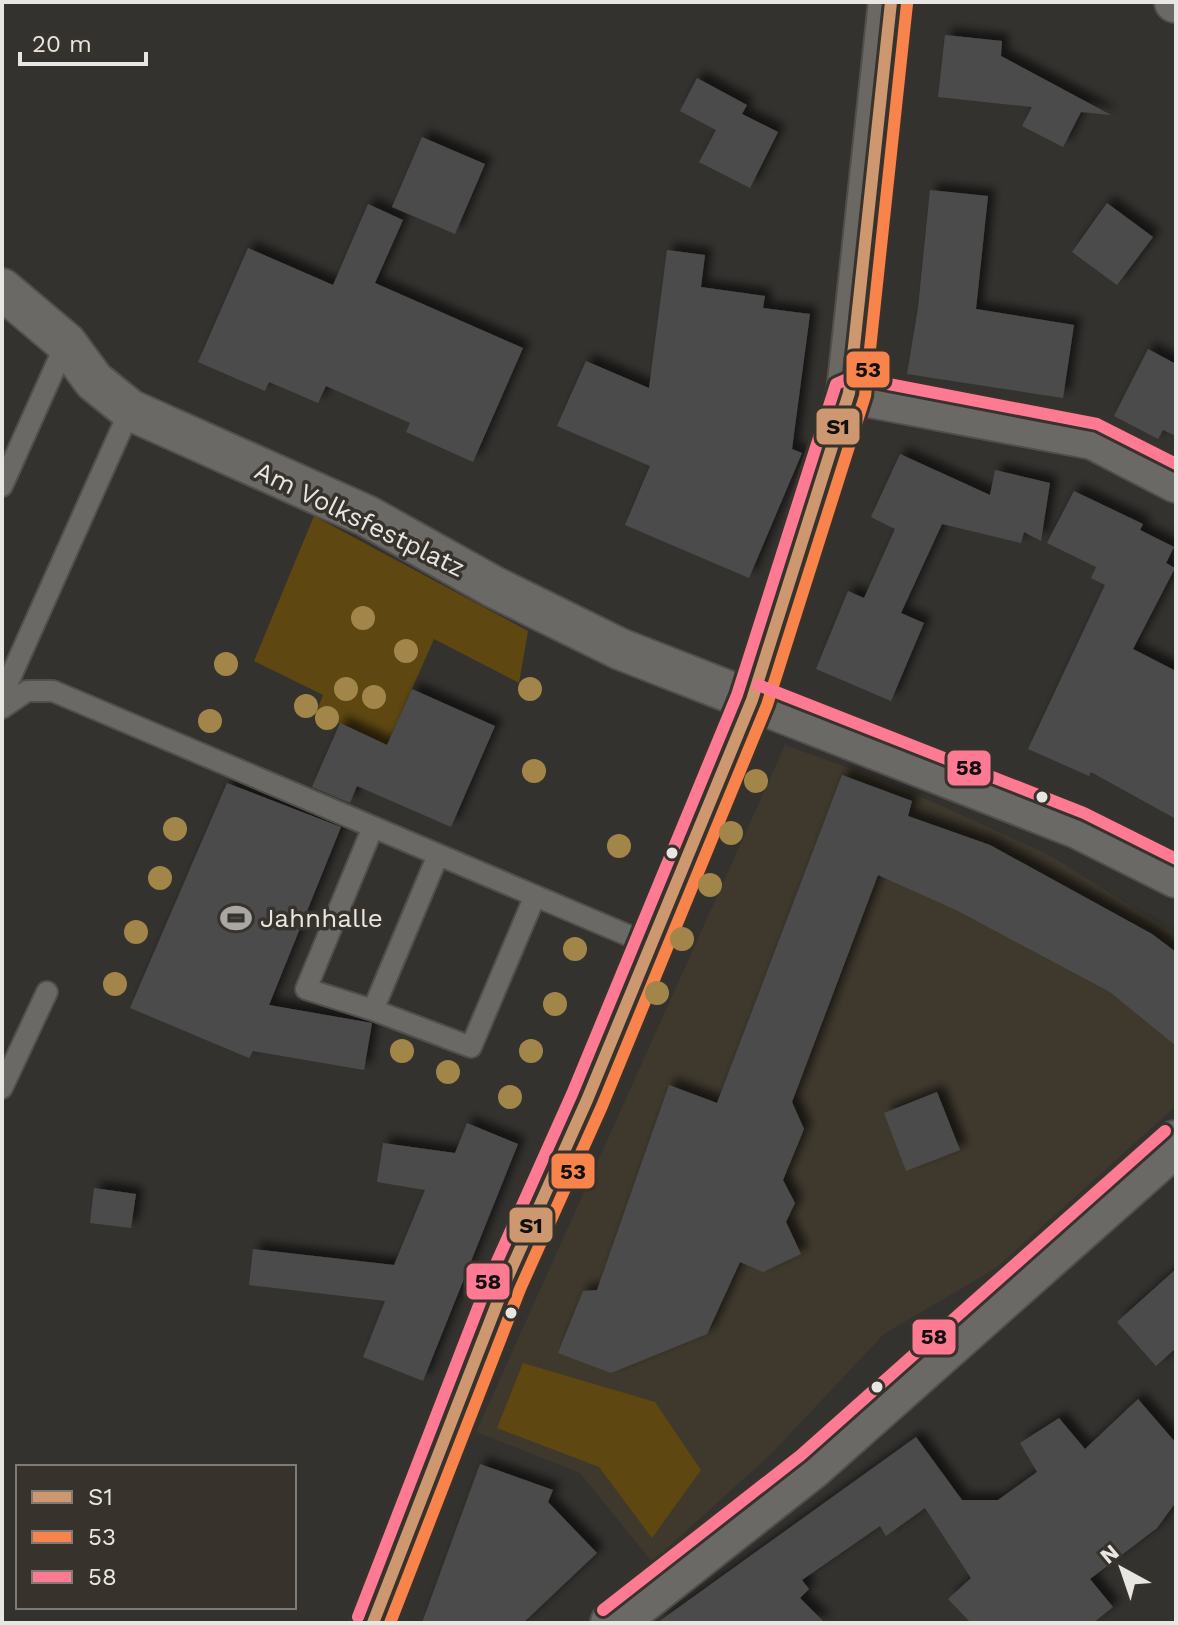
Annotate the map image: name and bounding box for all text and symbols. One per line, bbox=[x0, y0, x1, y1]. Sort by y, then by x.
scale bar bbox=[20, 16, 146, 66]
text: 20 m bbox=[32, 30, 92, 58]
line badge: 53 bbox=[845, 350, 891, 389]
text: 53 bbox=[855, 357, 881, 382]
line badge: S1 bbox=[815, 407, 861, 446]
text: S1 bbox=[826, 414, 850, 439]
street label: Am Volksfestplatz bbox=[250, 455, 470, 583]
line badge: 58 bbox=[946, 749, 992, 787]
text: 58 bbox=[956, 755, 982, 780]
unlabelled marker bbox=[1034, 789, 1050, 805]
unlabelled marker bbox=[664, 845, 680, 861]
sports icon: Jahnhalle bbox=[219, 901, 253, 935]
place label: Jahnhalle bbox=[260, 903, 383, 933]
line badge: 53 bbox=[550, 1152, 596, 1190]
text: 53 bbox=[560, 1159, 586, 1184]
line badge: S1 bbox=[508, 1206, 554, 1244]
text: S1 bbox=[519, 1213, 543, 1238]
line badge: 58 bbox=[465, 1262, 511, 1301]
text: 58 bbox=[475, 1269, 501, 1294]
unlabelled marker bbox=[503, 1305, 519, 1321]
line badge: 58 bbox=[911, 1318, 957, 1356]
text: 58 bbox=[921, 1324, 947, 1349]
unlabelled marker bbox=[869, 1379, 885, 1395]
legend bbox=[16, 1465, 296, 1609]
text: S1 bbox=[88, 1483, 113, 1511]
text: 53 bbox=[88, 1523, 116, 1551]
north arrow bbox=[1082, 1529, 1162, 1609]
text: N bbox=[1095, 1539, 1124, 1569]
text: 58 bbox=[88, 1563, 117, 1591]

